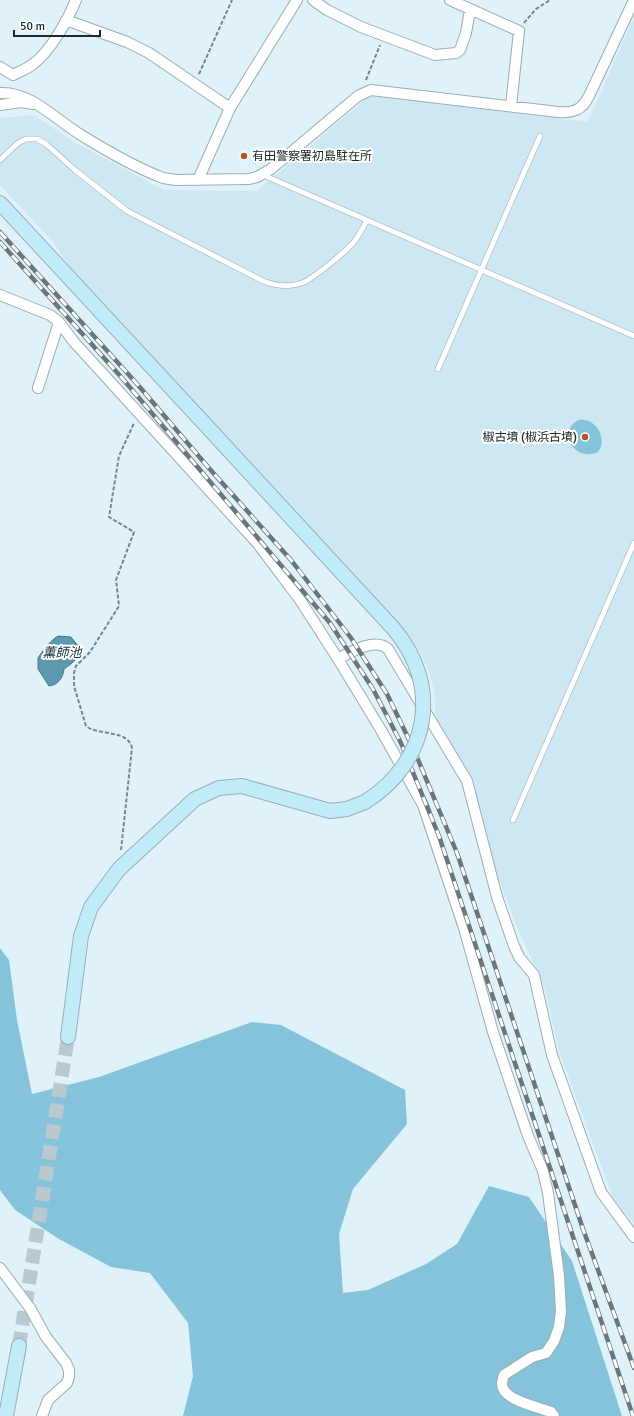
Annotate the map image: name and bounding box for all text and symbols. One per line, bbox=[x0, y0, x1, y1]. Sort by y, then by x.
scale bar bbox=[14, 12, 100, 38]
text: 50 m bbox=[20, 19, 45, 34]
place label: 有田警察署初島駐在所 bbox=[252, 149, 372, 164]
marker: 有田警察署初島駐在所 bbox=[239, 151, 249, 161]
place label: 椒古墳 (椒浜古墳) bbox=[482, 430, 577, 445]
marker: 椒古墳 (椒浜古墳) bbox=[580, 432, 590, 442]
water label: 薫師池 bbox=[42, 645, 83, 661]

